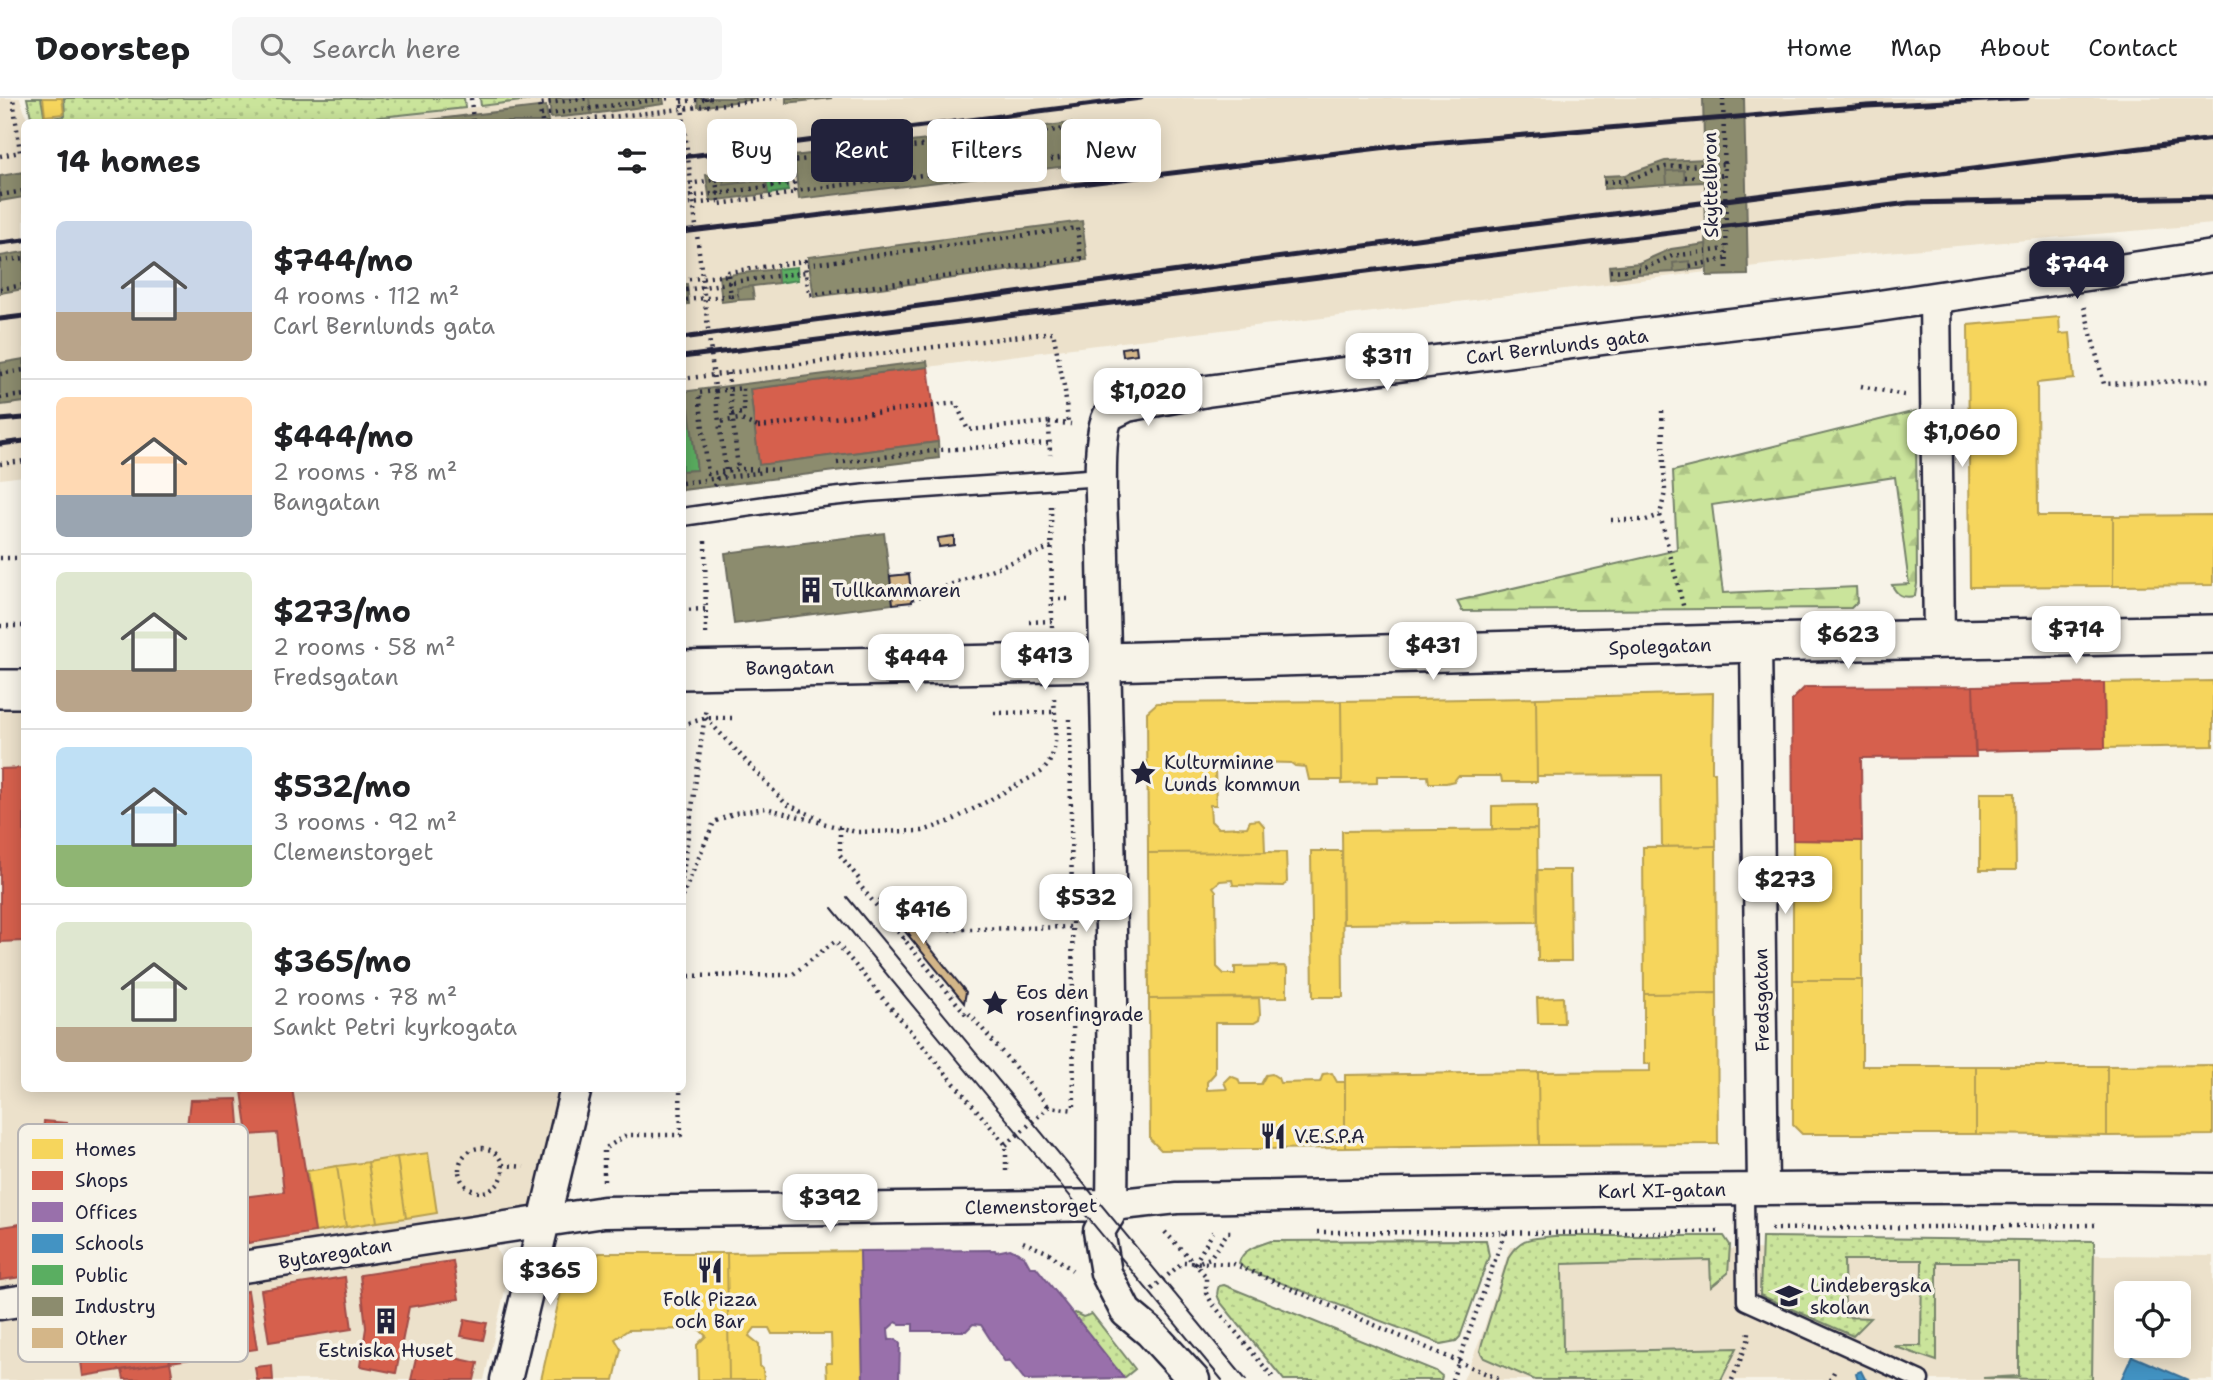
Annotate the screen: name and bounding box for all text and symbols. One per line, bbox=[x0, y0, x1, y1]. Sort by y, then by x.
search box bbox=[232, 17, 722, 80]
text: Doorstep bbox=[35, 26, 190, 71]
icon: search bbox=[256, 29, 294, 67]
text: Search here bbox=[312, 31, 461, 66]
text: Home bbox=[1786, 32, 1852, 64]
text: Map bbox=[1890, 32, 1942, 64]
text: About bbox=[1980, 32, 2050, 64]
text: Contact bbox=[2088, 32, 2178, 64]
chip: Buy bbox=[707, 119, 797, 182]
chip: Rent bbox=[811, 119, 913, 182]
chip: Filters bbox=[927, 119, 1047, 182]
chip: New bbox=[1061, 119, 1161, 182]
street label: Skyttelbron bbox=[1697, 132, 1724, 238]
text: 14 homes bbox=[56, 141, 201, 182]
icon: filters bbox=[613, 142, 651, 180]
text: $744/mo bbox=[273, 240, 413, 281]
pin: $744 bbox=[2036, 242, 2118, 301]
icon: home bbox=[112, 249, 196, 333]
text: $744 bbox=[2045, 249, 2109, 279]
text: 4 rooms · 112 m² bbox=[273, 281, 459, 311]
text: Carl Bernlunds gata bbox=[273, 311, 495, 341]
street label: Carl Bernlunds gata bbox=[1464, 323, 1650, 370]
pin: $311 bbox=[1346, 334, 1428, 393]
text: $311 bbox=[1361, 341, 1413, 371]
pin: $1,020 bbox=[1091, 368, 1205, 428]
text: $1,020 bbox=[1109, 376, 1187, 406]
pin: $1,060 bbox=[1905, 410, 2019, 469]
text: $444/mo bbox=[273, 416, 414, 457]
text: $1,060 bbox=[1923, 417, 2001, 447]
icon: home bbox=[112, 425, 196, 509]
text: 2 rooms · 78 m² bbox=[273, 457, 457, 487]
text: Bangatan bbox=[273, 487, 380, 517]
building icon: Tullkammaren bbox=[796, 575, 826, 605]
place label: Tullkammaren bbox=[832, 578, 961, 603]
text: $273/mo bbox=[273, 591, 411, 632]
icon: home bbox=[112, 600, 196, 684]
pin: $714 bbox=[2035, 606, 2117, 666]
pin: $623 bbox=[1807, 612, 1889, 671]
text: $714 bbox=[2048, 614, 2104, 644]
text: $623 bbox=[1816, 619, 1880, 649]
pin: $431 bbox=[1392, 622, 1474, 682]
text: $431 bbox=[1405, 630, 1461, 660]
text: 2 rooms · 58 m² bbox=[273, 632, 456, 662]
pin: $413 bbox=[1004, 632, 1086, 692]
street label: Spolegatan bbox=[1608, 632, 1712, 661]
pin: $444 bbox=[875, 634, 957, 694]
text: $413 bbox=[1017, 640, 1073, 670]
text: $444 bbox=[884, 642, 948, 672]
street label: Bangatan bbox=[745, 654, 835, 681]
text: Fredsgatan bbox=[273, 662, 399, 692]
place label: Kulturminne Lunds kommun bbox=[1164, 750, 1301, 797]
place icon: Kulturminne Lunds kommun bbox=[1128, 758, 1158, 788]
text: $532/mo bbox=[273, 766, 411, 807]
icon: home bbox=[112, 775, 196, 859]
text: 3 rooms · 92 m² bbox=[273, 807, 457, 837]
text: Clemenstorget bbox=[273, 837, 434, 867]
pin: $273 bbox=[1744, 856, 1826, 916]
text: $273 bbox=[1754, 864, 1816, 894]
pin: $532 bbox=[1045, 874, 1127, 934]
text: $532 bbox=[1055, 882, 1117, 912]
pin: $416 bbox=[882, 886, 964, 946]
text: $416 bbox=[895, 894, 951, 924]
text: $365/mo bbox=[273, 941, 411, 982]
street label: Fredsgatan bbox=[1748, 948, 1775, 1052]
icon: home bbox=[112, 950, 196, 1034]
place label: Eos den rosenfingrade bbox=[1016, 980, 1144, 1027]
text: 2 rooms · 78 m² bbox=[273, 982, 457, 1012]
place icon: Eos den rosenfingrade bbox=[980, 988, 1010, 1018]
text: Sankt Petri kyrkogata bbox=[273, 1012, 517, 1042]
restaurant icon: V.E.S.P.A bbox=[1258, 1121, 1288, 1151]
legend bbox=[18, 1124, 248, 1362]
place label: V.E.S.P.A bbox=[1294, 1124, 1365, 1149]
text: Homes bbox=[75, 1137, 136, 1162]
text: Shops bbox=[75, 1168, 129, 1193]
pin: $392 bbox=[789, 1174, 871, 1234]
street label: Karl XI-gatan bbox=[1598, 1177, 1726, 1204]
text: $392 bbox=[799, 1182, 861, 1212]
street label: Clemenstorget bbox=[964, 1193, 1098, 1220]
text: Offices bbox=[75, 1200, 138, 1225]
text: Schools bbox=[75, 1231, 144, 1256]
street label: Bytaregatan bbox=[277, 1232, 393, 1275]
pin: $365 bbox=[509, 1248, 591, 1307]
text: $365 bbox=[519, 1255, 581, 1285]
restaurant icon: Folk Pizza och Bar bbox=[695, 1255, 725, 1285]
text: Public bbox=[75, 1263, 128, 1288]
place label: Lindebergska skolan bbox=[1810, 1273, 1932, 1320]
school or university icon: Lindebergska skolan bbox=[1774, 1281, 1804, 1311]
map controls bbox=[2114, 1281, 2191, 1358]
button: locate bbox=[2114, 1281, 2191, 1358]
place label: Folk Pizza och Bar bbox=[663, 1287, 757, 1334]
text: Industry bbox=[75, 1294, 156, 1319]
building icon: Estniska Huset bbox=[371, 1306, 401, 1336]
text: Other bbox=[75, 1326, 128, 1351]
place label: Estniska Huset bbox=[318, 1338, 454, 1363]

